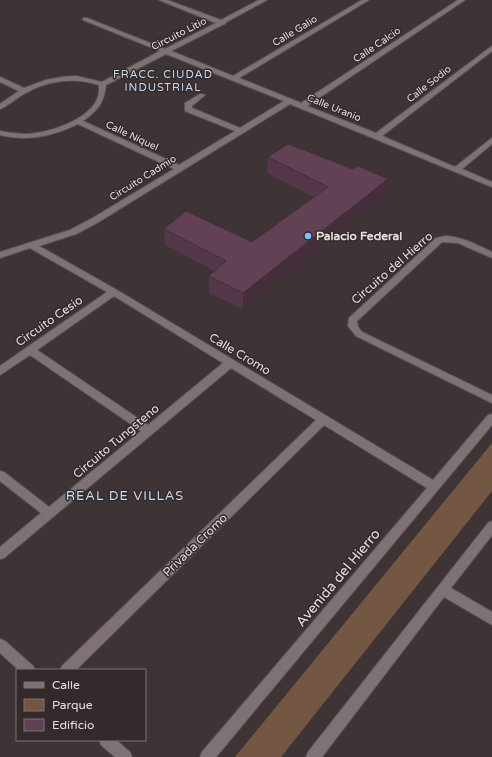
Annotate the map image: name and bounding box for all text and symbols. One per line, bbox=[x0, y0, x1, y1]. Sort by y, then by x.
street label: Calle Galio bbox=[270, 13, 320, 49]
street label: Circuito Litio bbox=[149, 15, 209, 53]
street label: Calle Calcio bbox=[351, 25, 403, 65]
street label: Calle Sodio bbox=[404, 63, 454, 105]
district label: FRACC. CIUDAD INDUSTRIAL bbox=[113, 68, 213, 94]
street label: Calle Uranio bbox=[305, 92, 363, 124]
street label: Calle Níquel bbox=[104, 119, 160, 153]
street label: Circuito Cadmio bbox=[108, 153, 178, 203]
place label: Palacio Federal bbox=[316, 229, 402, 243]
street label: Circuito del Hierro bbox=[349, 229, 435, 307]
marker: Palacio Federal bbox=[303, 231, 313, 241]
street label: Circuito Cesio bbox=[13, 293, 85, 349]
street label: Calle Cromo bbox=[207, 330, 273, 378]
street label: Circuito Tungsteno bbox=[70, 401, 162, 481]
district label: REAL DE VILLAS bbox=[66, 488, 184, 504]
street label: Privada Cromo bbox=[160, 511, 230, 579]
street label: Avenida del Hierro bbox=[292, 526, 384, 630]
legend bbox=[16, 669, 146, 741]
text: Calle bbox=[52, 678, 80, 692]
text: Parque bbox=[52, 698, 93, 712]
text: Edificio bbox=[52, 718, 94, 732]

